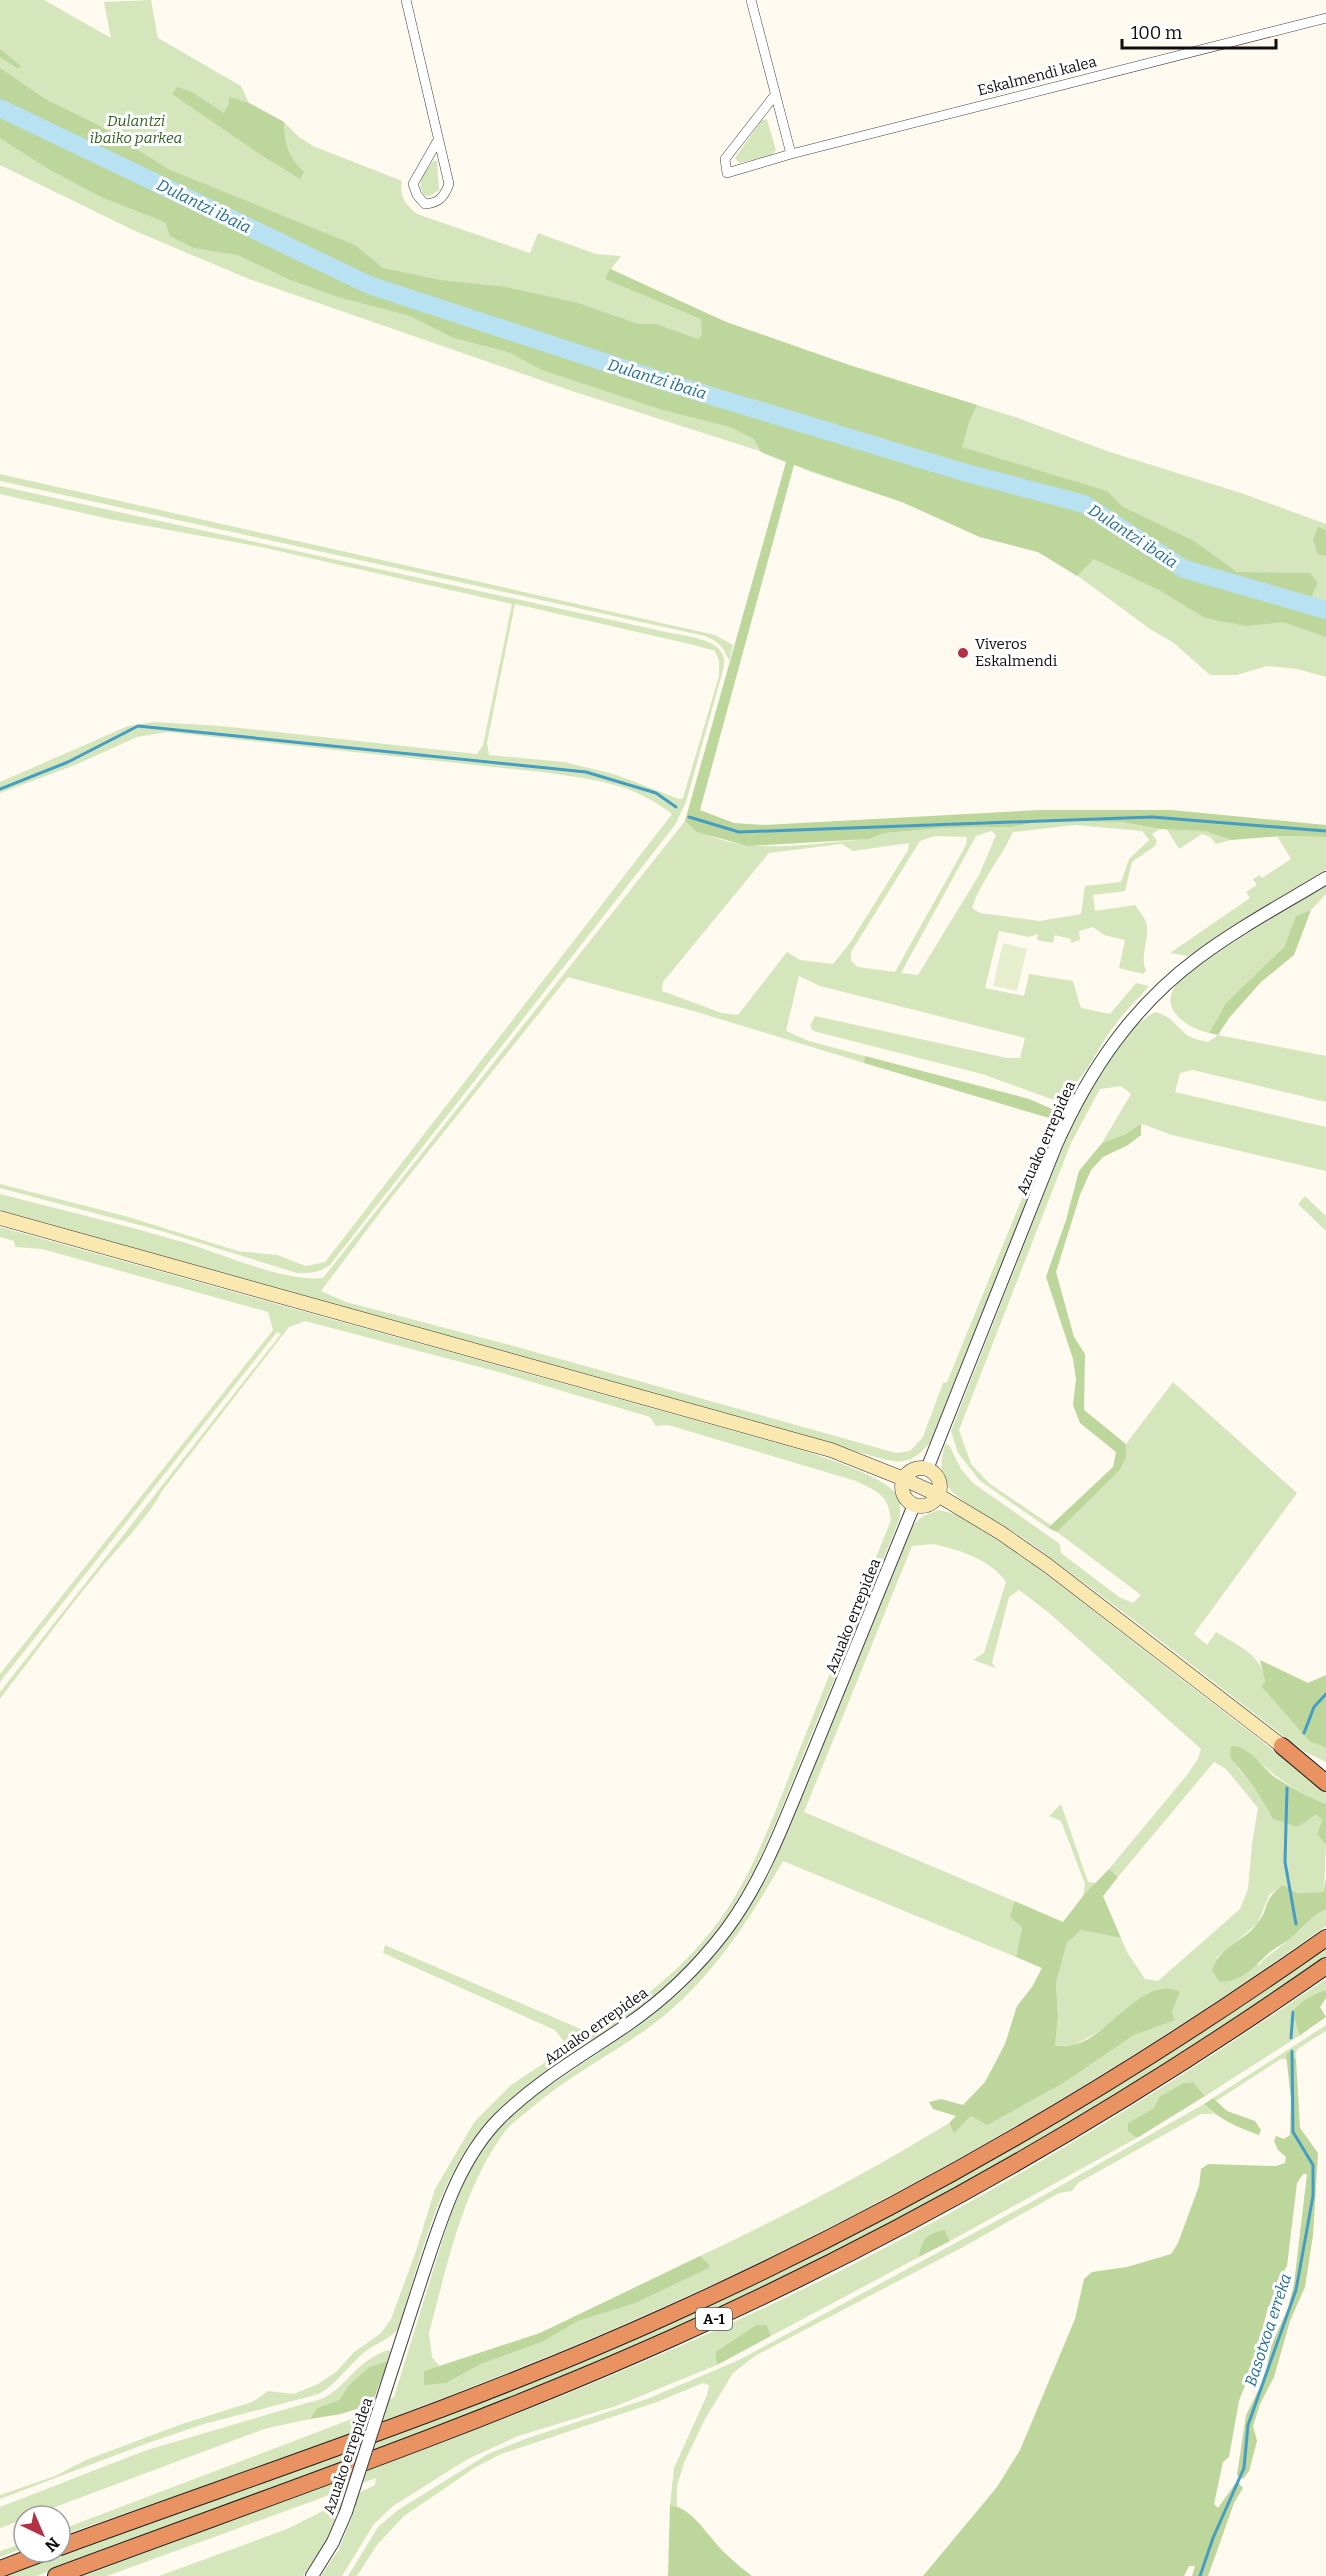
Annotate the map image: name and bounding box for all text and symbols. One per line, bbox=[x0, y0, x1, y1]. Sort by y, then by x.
scale bar bbox=[1122, 12, 1276, 50]
text: 100 m bbox=[1131, 22, 1182, 44]
street label: Eskalmendi kalea bbox=[976, 52, 1098, 100]
park label: Dulantzi ibaiko parkea bbox=[90, 112, 182, 147]
water label: Dulantzi ibaia bbox=[154, 175, 254, 237]
water label: Dulantzi ibaia bbox=[605, 355, 709, 403]
water label: Dulantzi ibaia bbox=[1085, 500, 1181, 572]
place label: Viveros Eskalmendi bbox=[975, 635, 1058, 670]
marker: Viveros Eskalmendi bbox=[956, 646, 970, 660]
street label: Azuako errepidea bbox=[1013, 1078, 1079, 1198]
street label: Azuako errepidea bbox=[822, 1556, 884, 1676]
street label: Azuako errepidea bbox=[541, 1984, 651, 2068]
water label: Basotxoa erreka bbox=[1241, 2271, 1295, 2389]
road number: A-1 bbox=[696, 2308, 732, 2330]
street label: Azuako errepidea bbox=[320, 2395, 376, 2517]
north arrow bbox=[12, 2504, 72, 2564]
text: N bbox=[41, 2533, 63, 2556]

